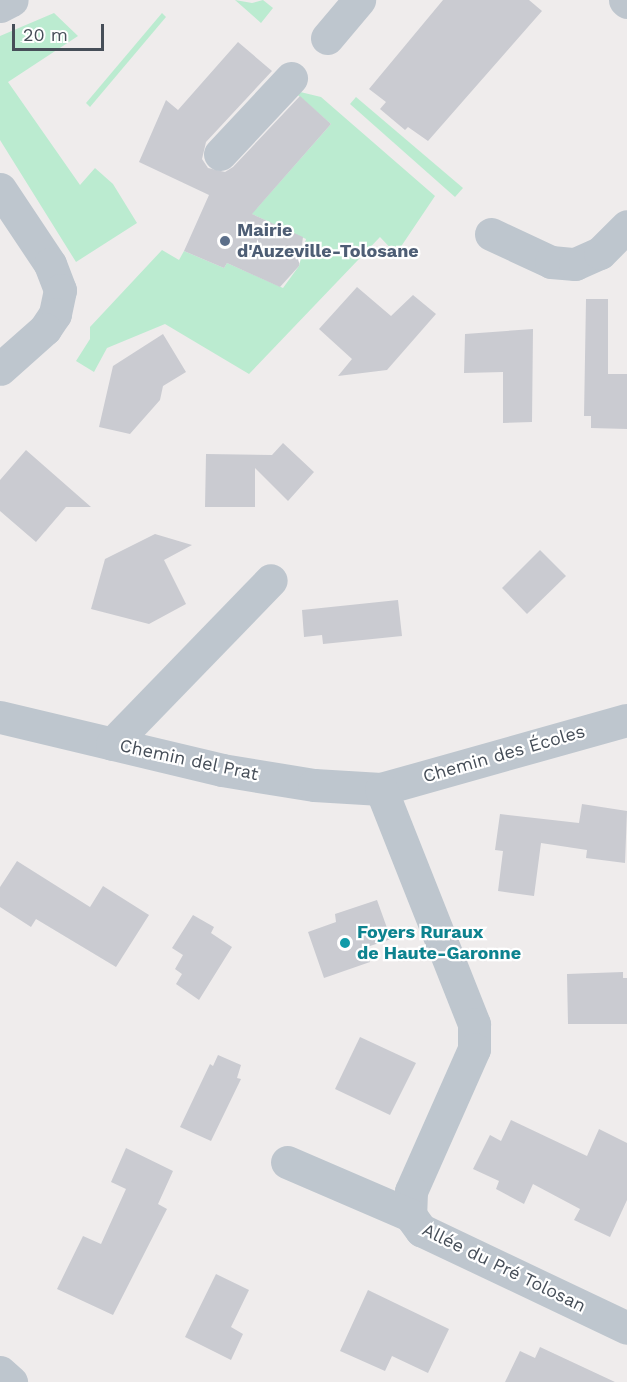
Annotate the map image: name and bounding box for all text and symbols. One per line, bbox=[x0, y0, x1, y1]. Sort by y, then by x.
scale bar bbox=[15, 12, 106, 50]
text: 20 m bbox=[23, 24, 68, 45]
place label: Mairie d'Auzeville-Tolosane bbox=[237, 220, 419, 262]
marker: Mairie d'Auzeville-Tolosane bbox=[218, 234, 232, 248]
street label: Chemin des Écoles bbox=[420, 720, 588, 788]
street label: Chemin del Prat bbox=[117, 735, 261, 785]
place label: Foyers Ruraux de Haute-Garonne bbox=[357, 922, 521, 964]
marker: Foyers Ruraux de Haute-Garonne bbox=[338, 936, 352, 950]
street label: Allée du Pré Tolosan bbox=[419, 1219, 589, 1317]

